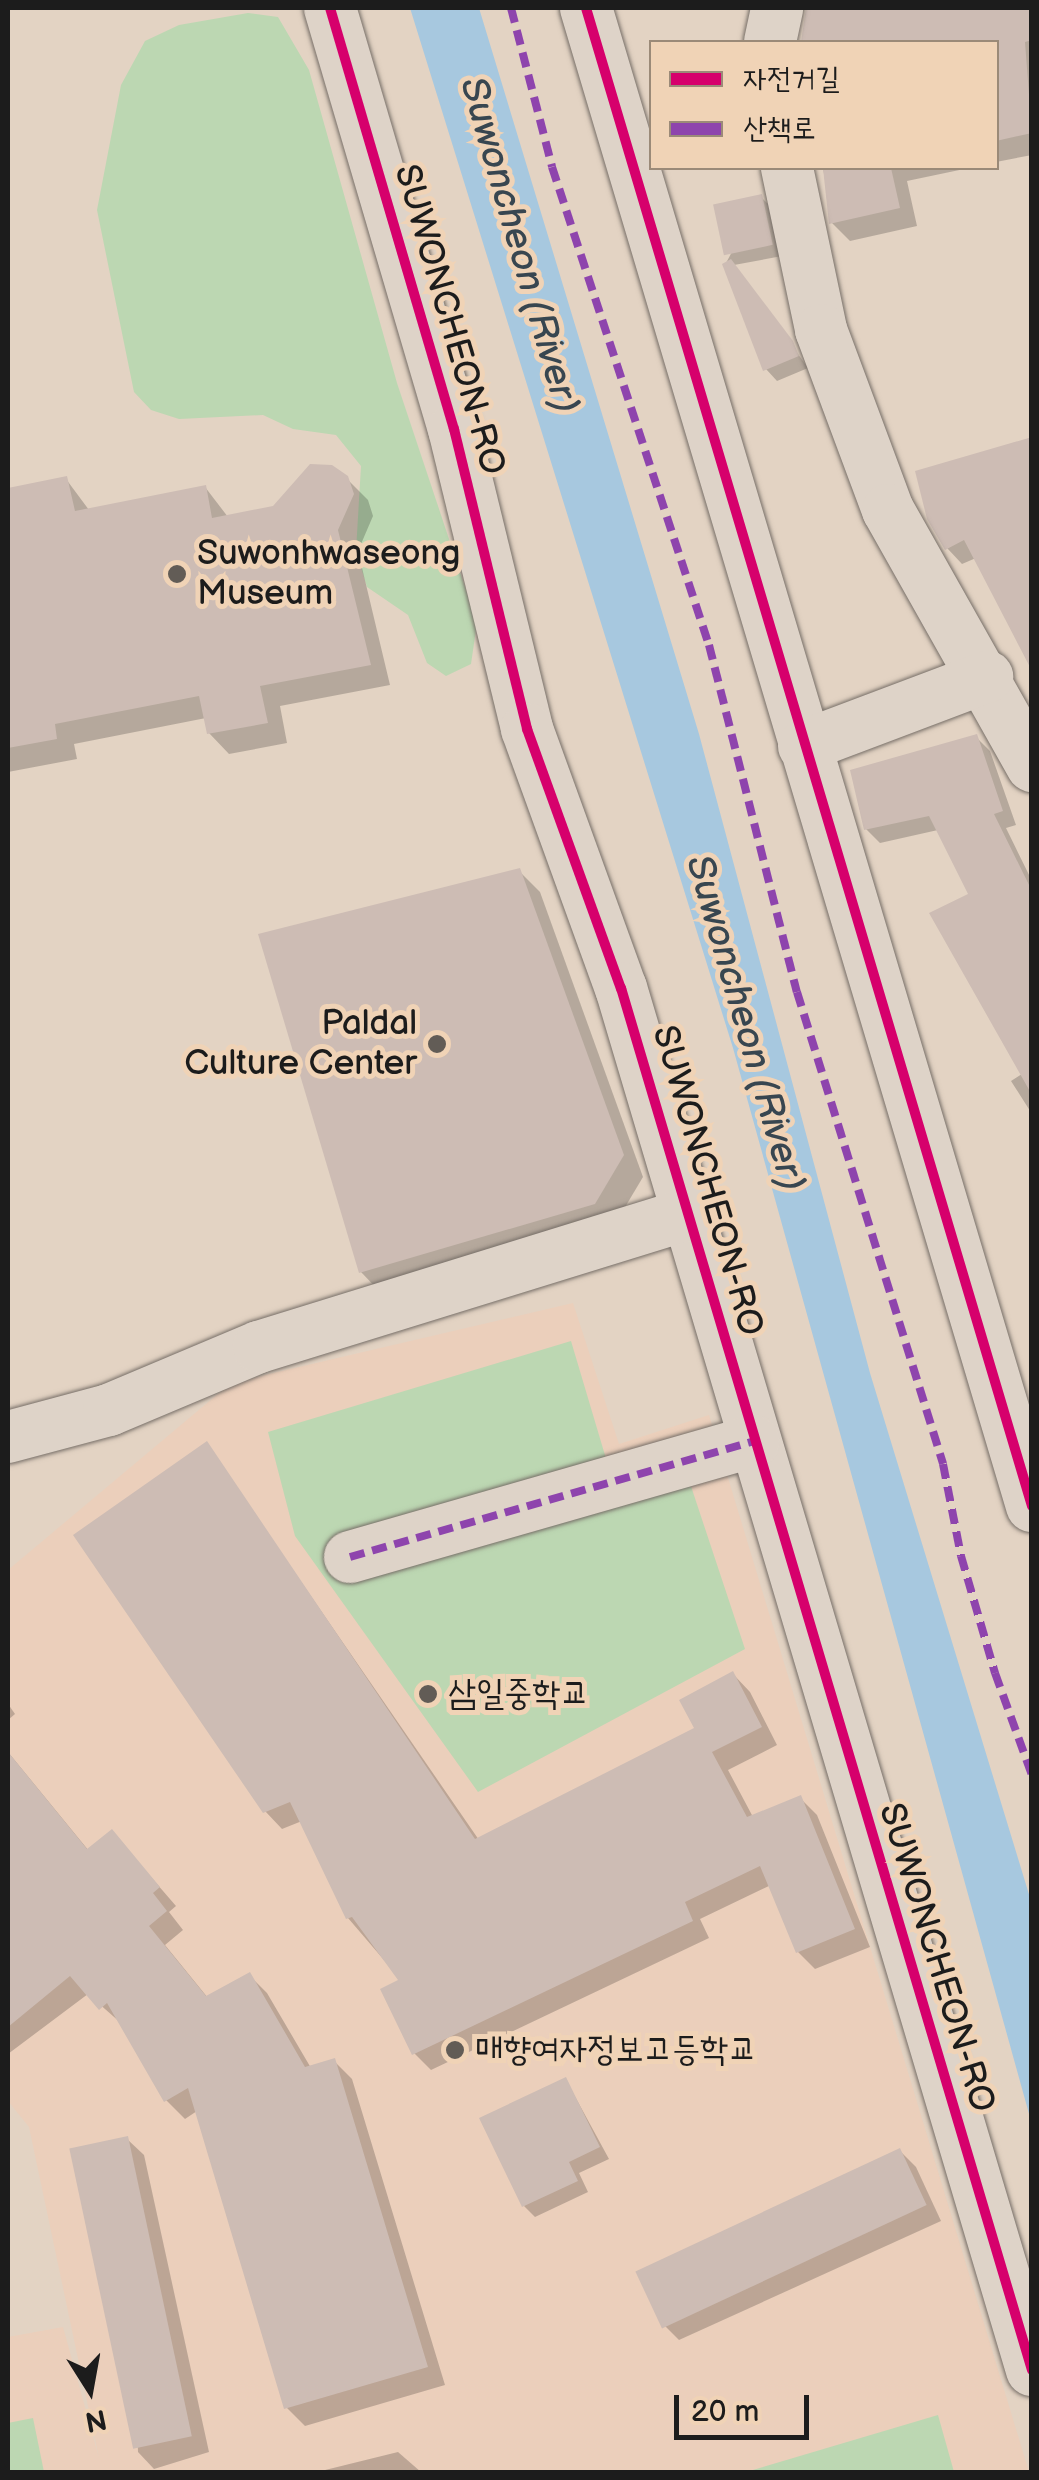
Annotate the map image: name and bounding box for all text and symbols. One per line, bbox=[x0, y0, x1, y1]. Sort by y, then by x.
legend bbox=[649, 40, 999, 170]
text: 자전거길 bbox=[743, 61, 840, 97]
water label: Suwoncheon (River) bbox=[449, 72, 589, 418]
text: 산책로 bbox=[743, 111, 815, 147]
street label: SUWONCHEON-RO bbox=[385, 160, 513, 480]
place label: Suwonhwaseong Museum bbox=[197, 533, 461, 615]
marker: Suwonhwaseong Museum bbox=[166, 563, 188, 585]
water label: Suwoncheon (River) bbox=[675, 850, 815, 1196]
place label: Paldal Culture Center bbox=[184, 1003, 417, 1085]
street label: SUWONCHEON-RO bbox=[643, 1021, 771, 1341]
marker: Paldal Culture Center bbox=[426, 1033, 448, 1055]
place label: 삼일중학교 bbox=[448, 1673, 589, 1715]
marker: 삼일중학교 bbox=[417, 1683, 439, 1705]
street label: SUWONCHEON-RO bbox=[869, 1799, 1003, 2117]
place label: 매향여자정보고등학교 bbox=[475, 2029, 757, 2071]
marker: 매향여자정보고등학교 bbox=[444, 2039, 466, 2061]
north arrow bbox=[40, 2340, 140, 2440]
scale bar bbox=[679, 2375, 814, 2437]
text: 20 m bbox=[691, 2394, 759, 2430]
text: N bbox=[82, 2402, 109, 2438]

